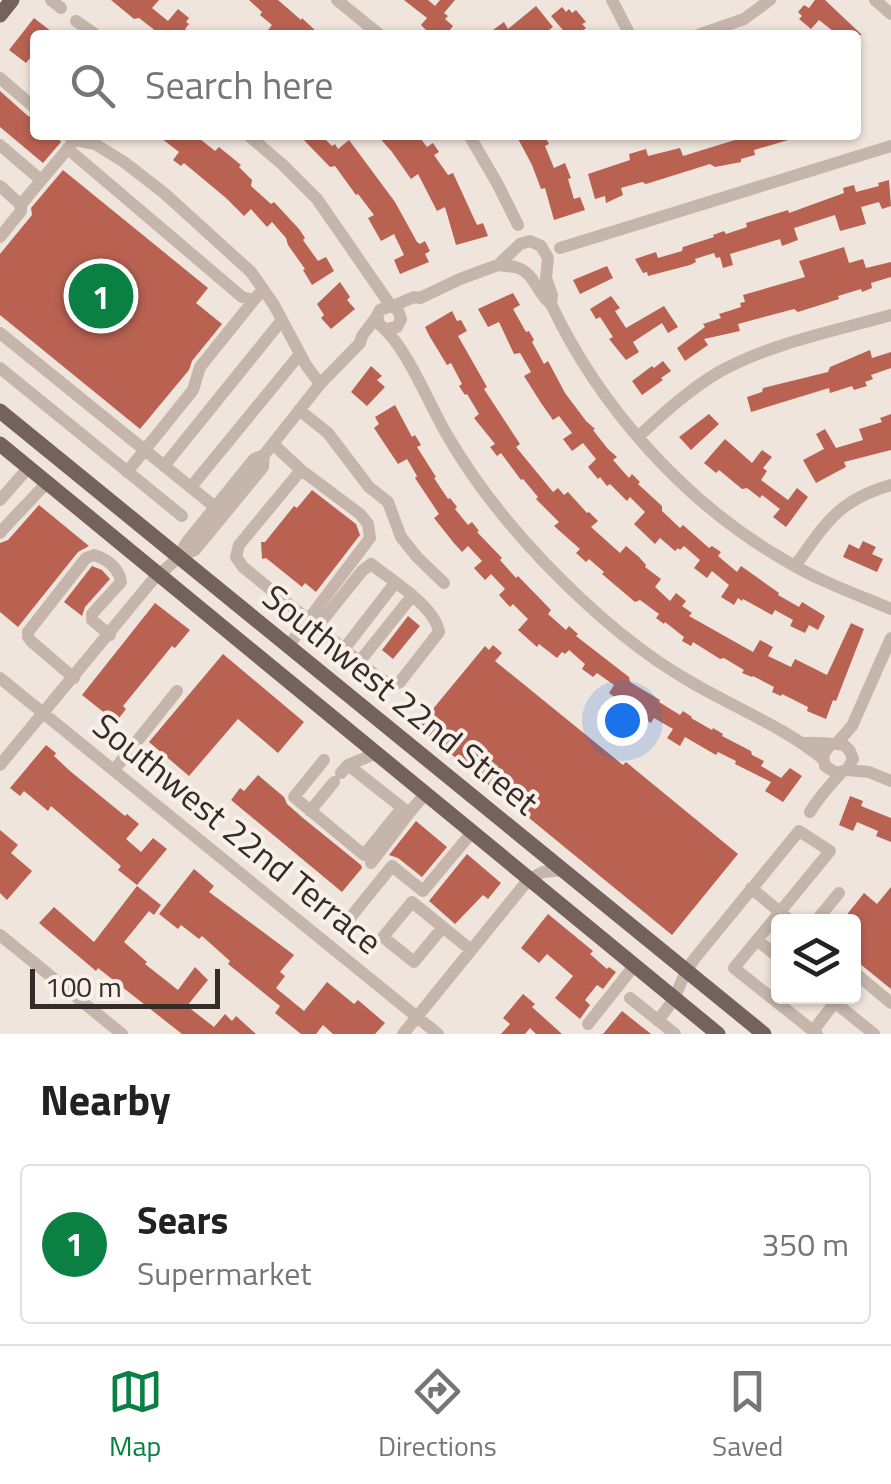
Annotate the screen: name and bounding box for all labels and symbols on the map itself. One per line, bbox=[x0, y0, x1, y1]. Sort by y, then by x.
pin: 1 bbox=[68, 258, 134, 334]
street label: Southwest 22nd Street bbox=[251, 570, 551, 828]
your location bbox=[597, 695, 648, 746]
street label: Southwest 22nd Terrace bbox=[82, 699, 394, 967]
scale bar bbox=[30, 964, 220, 1008]

